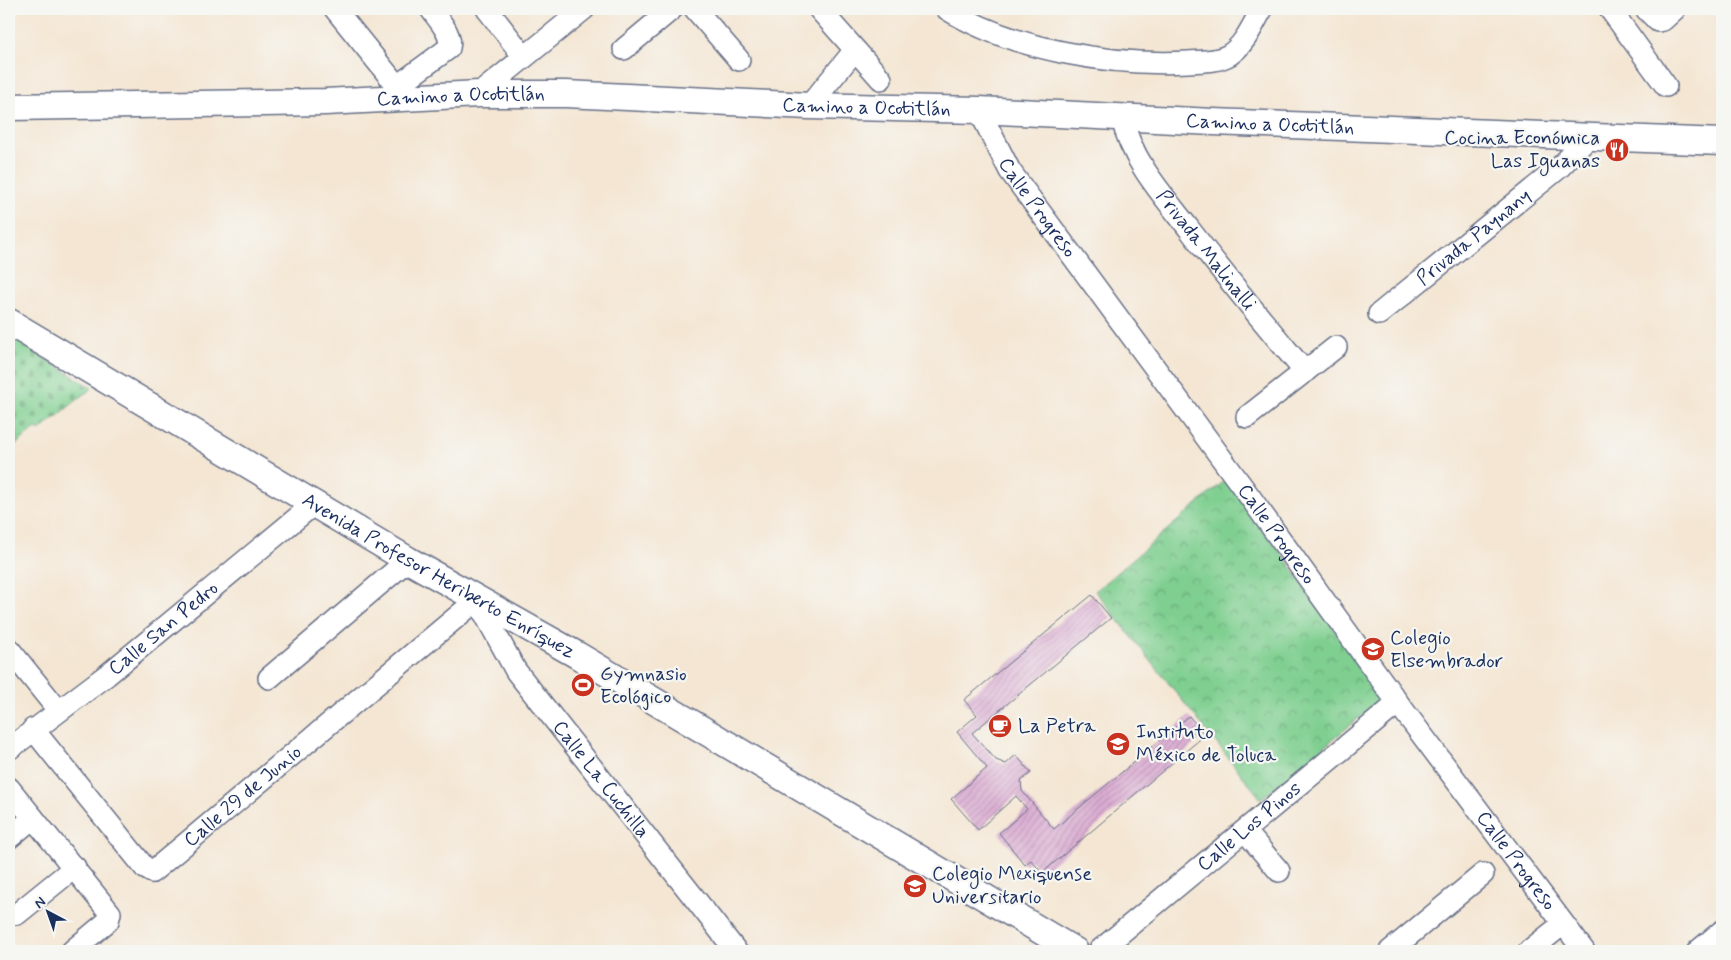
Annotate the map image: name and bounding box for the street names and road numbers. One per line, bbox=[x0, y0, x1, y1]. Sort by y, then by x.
street label: Camino a Ocotitlán bbox=[376, 80, 545, 113]
street label: Camino a Ocotitlán bbox=[782, 91, 951, 123]
street label: Camino a Ocotitlán bbox=[1185, 107, 1355, 141]
street label: Calle Progreso bbox=[992, 153, 1083, 263]
street label: Privada Paynany bbox=[1411, 182, 1537, 292]
street label: Privada Malinalli bbox=[1150, 184, 1262, 316]
street label: Calle Progreso bbox=[1231, 478, 1322, 590]
street label: Avenida Profesor Heriberto Enríquez bbox=[297, 486, 580, 665]
street label: Calle San Pedro bbox=[103, 575, 224, 682]
street label: Calle La Cuchilla bbox=[546, 715, 656, 844]
street label: Calle 29 de Junio bbox=[178, 739, 308, 853]
street label: Calle Los Pinos bbox=[1191, 775, 1307, 878]
street label: Calle Progreso bbox=[1470, 805, 1562, 916]

